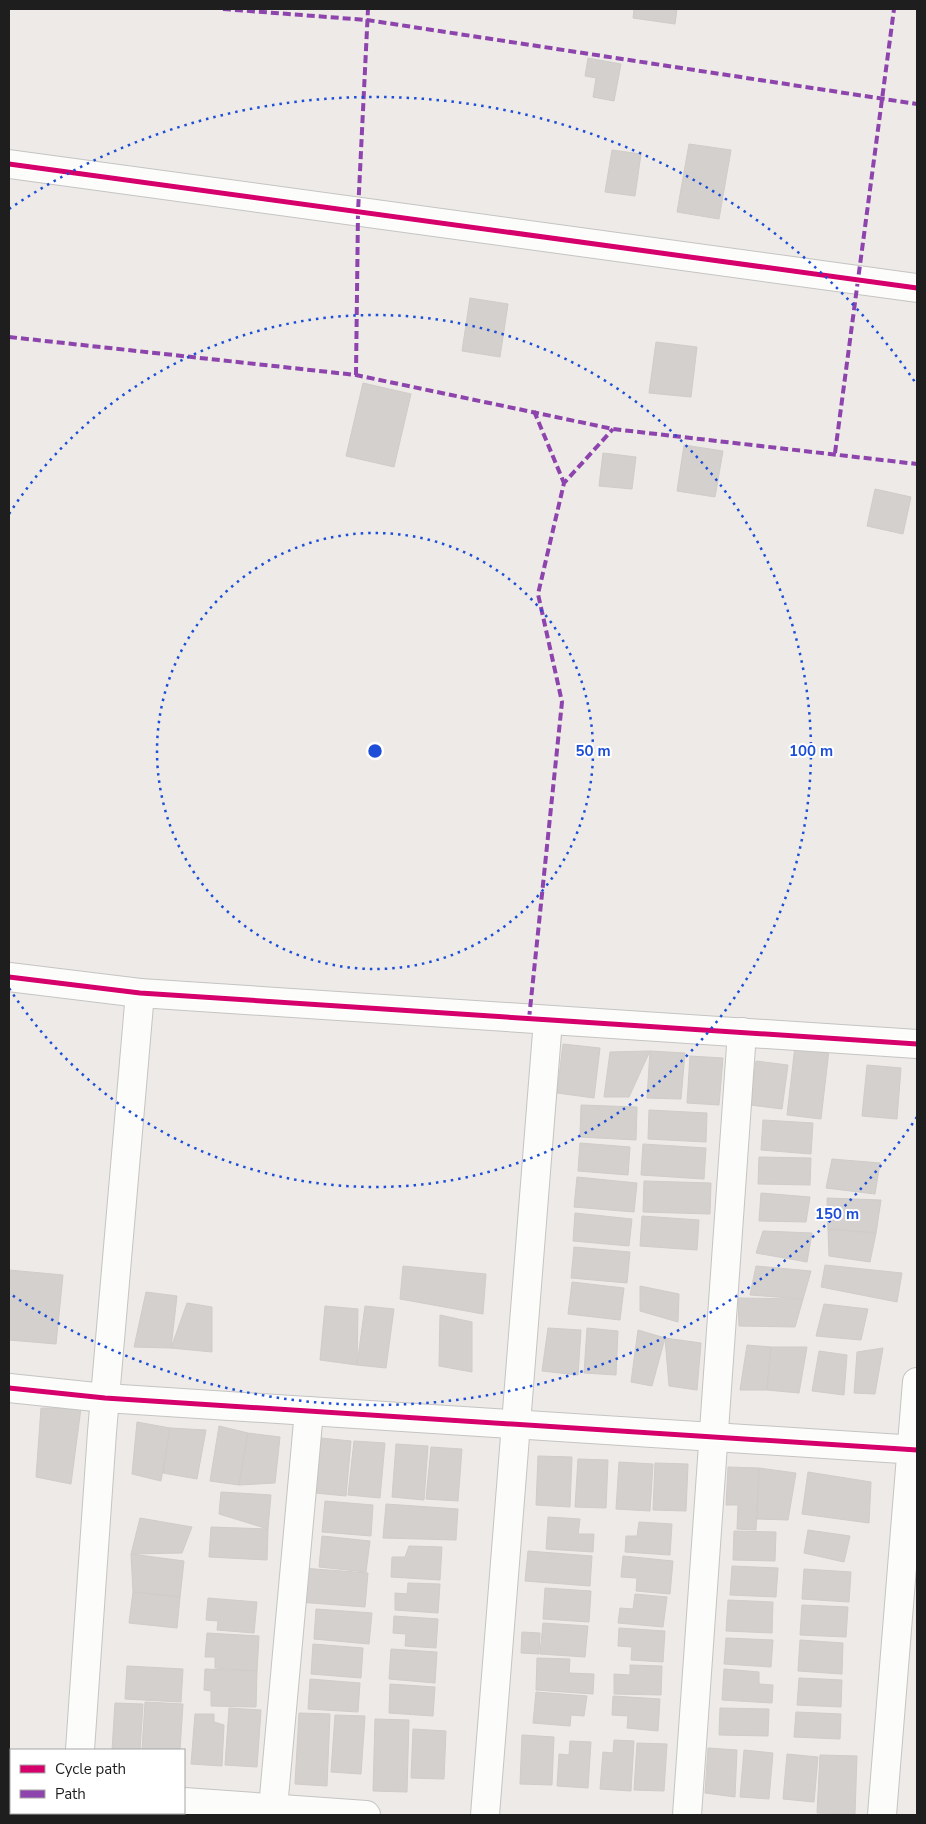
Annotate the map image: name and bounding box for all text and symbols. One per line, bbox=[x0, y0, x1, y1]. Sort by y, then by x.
text: 50 m bbox=[575, 741, 611, 761]
text: 100 m bbox=[789, 741, 833, 761]
centre of rings bbox=[366, 742, 384, 760]
text: 150 m bbox=[815, 1204, 859, 1224]
legend bbox=[10, 1749, 185, 1814]
text: Cycle path bbox=[55, 1759, 126, 1779]
text: Path bbox=[55, 1784, 86, 1804]

